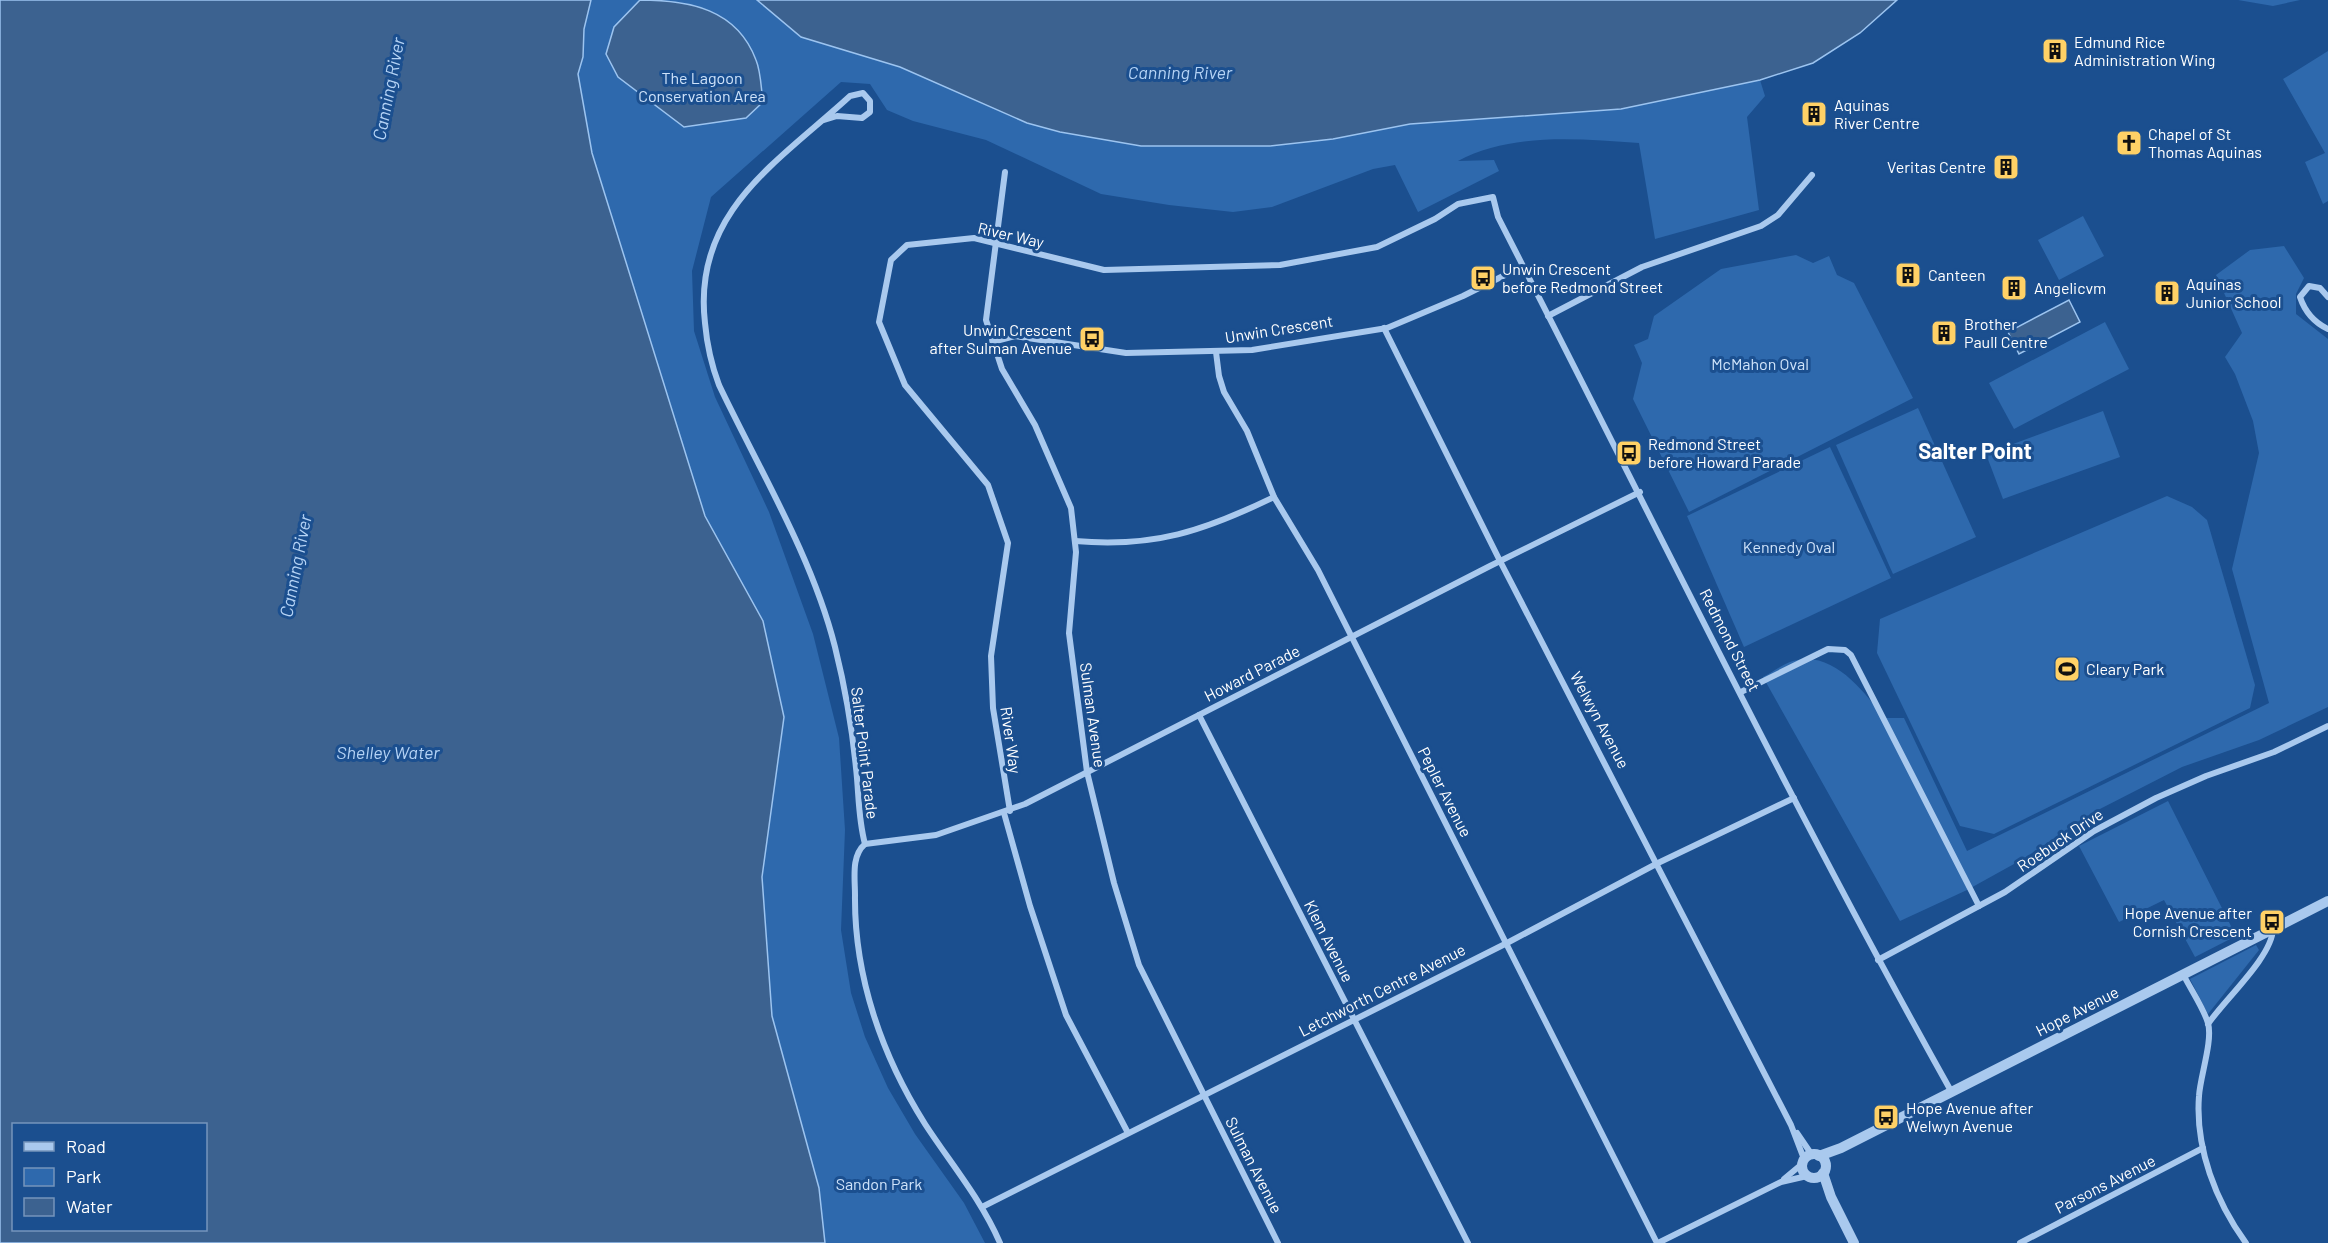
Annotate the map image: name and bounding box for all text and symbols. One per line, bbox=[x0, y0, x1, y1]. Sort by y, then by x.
place label: Edmund Rice Administration Wing bbox=[2074, 32, 2215, 69]
water label: Canning River bbox=[367, 35, 409, 142]
building icon: Edmund Rice Administration Wing bbox=[2040, 36, 2070, 66]
water label: Canning River bbox=[1128, 61, 1233, 83]
park label: The Lagoon Conservation Area bbox=[638, 68, 766, 105]
place label: Aquinas River Centre bbox=[1834, 95, 1920, 132]
building icon: Aquinas River Centre bbox=[1799, 99, 1829, 129]
place label: Chapel of St Thomas Aquinas bbox=[2148, 124, 2262, 161]
church icon: Chapel of St Thomas Aquinas bbox=[2114, 128, 2144, 158]
building icon: Veritas Centre bbox=[1991, 152, 2021, 182]
place label: Veritas Centre bbox=[1887, 157, 1986, 176]
street label: River Way bbox=[976, 218, 1047, 251]
place label: Unwin Crescent before Redmond Street bbox=[1502, 259, 1663, 296]
building icon: Canteen bbox=[1893, 260, 1923, 290]
bus stop icon: Unwin Crescent before Redmond Street bbox=[1468, 263, 1498, 293]
place label: Canteen bbox=[1928, 265, 1986, 284]
building icon: Angelicvm bbox=[1999, 273, 2029, 303]
place label: Aquinas Junior School bbox=[2186, 274, 2282, 311]
place label: Angelicvm bbox=[2034, 278, 2106, 297]
building icon: Aquinas Junior School bbox=[2152, 278, 2182, 308]
street label: Unwin Crescent bbox=[1224, 311, 1334, 346]
place label: Brother Paull Centre bbox=[1964, 314, 2048, 351]
building icon: Brother Paull Centre bbox=[1929, 318, 1959, 348]
place label: Unwin Crescent after Sulman Avenue bbox=[929, 320, 1072, 357]
bus stop icon: Unwin Crescent after Sulman Avenue bbox=[1077, 324, 1107, 354]
park label: McMahon Oval bbox=[1711, 354, 1809, 373]
place label: Redmond Street before Howard Parade bbox=[1648, 434, 1801, 471]
district label: Salter Point bbox=[1918, 437, 2032, 463]
bus stop icon: Redmond Street before Howard Parade bbox=[1614, 438, 1644, 468]
water label: Canning River bbox=[274, 512, 316, 619]
park label: Kennedy Oval bbox=[1743, 537, 1835, 556]
street label: Redmond Street bbox=[1696, 585, 1765, 694]
street label: Howard Parade bbox=[1201, 640, 1303, 705]
sports icon: Cleary Park bbox=[2052, 654, 2082, 684]
place label: Cleary Park bbox=[2086, 659, 2164, 678]
street label: Sulman Avenue bbox=[1077, 661, 1110, 769]
street label: Welwyn Avenue bbox=[1567, 668, 1634, 771]
street label: Salter Point Parade bbox=[848, 686, 883, 820]
street label: River Way bbox=[997, 705, 1026, 775]
water label: Shelley Water bbox=[336, 741, 440, 763]
street label: Pepler Avenue bbox=[1415, 744, 1476, 840]
street label: Roebuck Drive bbox=[2013, 804, 2106, 875]
street label: Klem Avenue bbox=[1301, 897, 1358, 985]
place label: Hope Avenue after Cornish Crescent bbox=[2125, 903, 2252, 940]
bus stop icon: Hope Avenue after Cornish Crescent bbox=[2257, 907, 2287, 937]
street label: Letchworth Centre Avenue bbox=[1295, 939, 1468, 1040]
street label: Hope Avenue bbox=[2032, 982, 2121, 1040]
place label: Hope Avenue after Welwyn Avenue bbox=[1906, 1098, 2034, 1135]
bus stop icon: Hope Avenue after Welwyn Avenue bbox=[1871, 1102, 1901, 1132]
street label: Sulman Avenue bbox=[1222, 1113, 1287, 1216]
legend bbox=[12, 1123, 207, 1231]
text: Road bbox=[66, 1135, 106, 1157]
street label: Parsons Avenue bbox=[2051, 1150, 2158, 1217]
text: Park bbox=[66, 1165, 101, 1187]
park label: Sandon Park bbox=[836, 1174, 922, 1193]
text: Water bbox=[66, 1195, 113, 1217]

